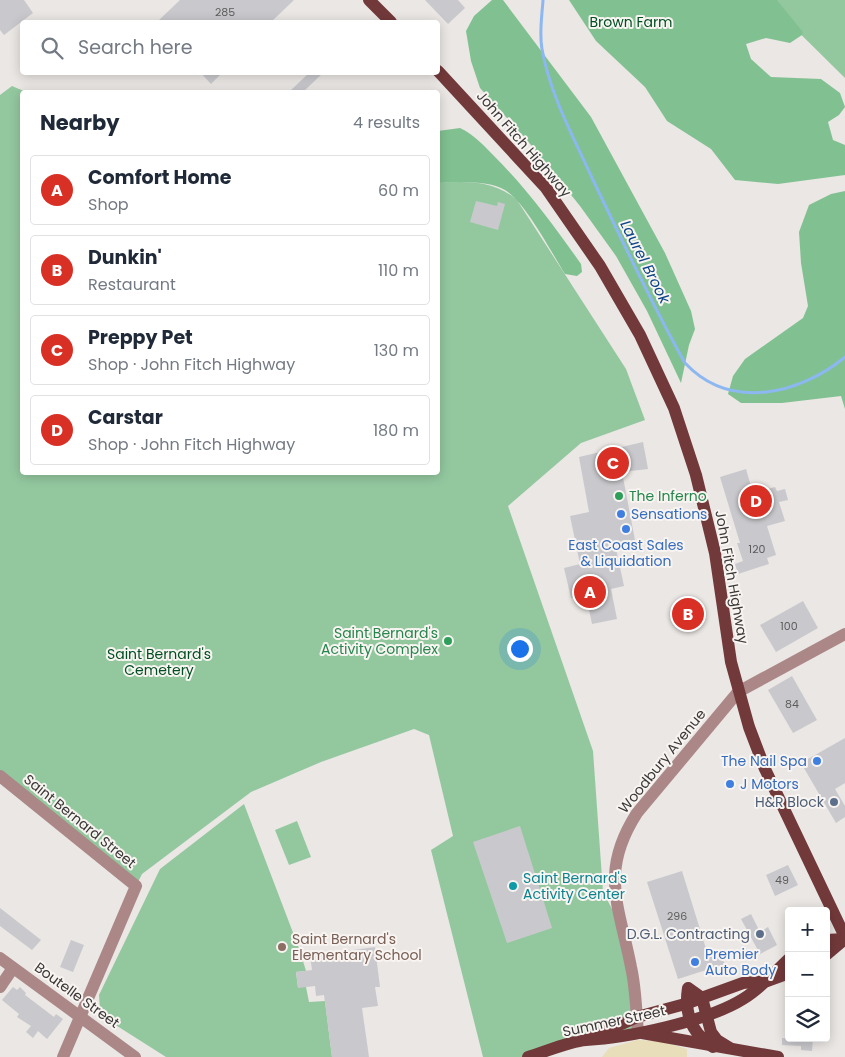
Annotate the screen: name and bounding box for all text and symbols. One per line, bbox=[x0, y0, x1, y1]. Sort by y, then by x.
house number: 285 bbox=[215, 4, 235, 20]
park label: Brown Farm bbox=[589, 12, 673, 32]
search box bbox=[20, 20, 440, 75]
icon: search bbox=[38, 34, 66, 62]
text: Search here bbox=[78, 34, 192, 61]
street label: John Fitch Highway bbox=[472, 86, 576, 202]
text: Nearby bbox=[40, 108, 120, 137]
text: 4 results bbox=[353, 111, 420, 134]
text: Comfort Home bbox=[88, 164, 231, 191]
text: A bbox=[51, 179, 63, 202]
text: 60 m bbox=[378, 179, 419, 202]
text: Shop bbox=[88, 193, 129, 216]
water label: Laurel Brook bbox=[615, 216, 676, 308]
text: Dunkin' bbox=[88, 244, 162, 271]
text: B bbox=[52, 259, 62, 282]
text: 110 m bbox=[378, 259, 419, 282]
text: Restaurant bbox=[88, 273, 176, 296]
text: Preppy Pet bbox=[88, 324, 193, 351]
text: C bbox=[51, 339, 63, 362]
text: 130 m bbox=[374, 339, 419, 362]
text: Shop · John Fitch Highway bbox=[88, 353, 295, 376]
text: Carstar bbox=[88, 404, 163, 431]
text: D bbox=[51, 419, 63, 442]
text: 180 m bbox=[373, 419, 419, 442]
text: Shop · John Fitch Highway bbox=[88, 433, 295, 456]
pin: C bbox=[597, 444, 629, 482]
pin: D bbox=[740, 482, 772, 520]
place label: The Inferno bbox=[629, 486, 707, 506]
marker: The Inferno bbox=[613, 490, 625, 502]
place label: Sensations bbox=[631, 504, 707, 524]
marker: Sensations bbox=[615, 508, 627, 520]
street label: John Fitch Highway bbox=[710, 509, 754, 645]
marker: East Coast Sales & Liquidation bbox=[620, 523, 632, 535]
place label: East Coast Sales & Liquidation bbox=[568, 535, 684, 571]
house number: 120 bbox=[749, 541, 765, 557]
pin: A bbox=[574, 573, 606, 611]
pin: B bbox=[672, 595, 704, 633]
house number: 100 bbox=[780, 618, 798, 634]
place label: Saint Bernard's Activity Complex bbox=[321, 623, 438, 659]
marker: Saint Bernard's Activity Complex bbox=[442, 635, 454, 647]
your location bbox=[507, 636, 533, 662]
park label: Saint Bernard's Cemetery bbox=[107, 644, 211, 680]
house number: 84 bbox=[785, 696, 799, 712]
street label: Woodbury Avenue bbox=[614, 704, 711, 817]
place label: The Nail Spa bbox=[721, 751, 807, 771]
marker: The Nail Spa bbox=[811, 755, 823, 767]
street label: Saint Bernard Street bbox=[20, 769, 140, 873]
place label: J Motors bbox=[740, 774, 799, 794]
marker: J Motors bbox=[724, 778, 736, 790]
place label: H&R Block bbox=[755, 792, 825, 812]
marker: H&R Block bbox=[828, 796, 840, 808]
place label: Saint Bernard's Activity Center bbox=[523, 868, 627, 904]
house number: 49 bbox=[775, 872, 789, 888]
marker: Saint Bernard's Activity Center bbox=[507, 880, 519, 892]
map controls bbox=[785, 907, 830, 1042]
button: + bbox=[785, 907, 830, 952]
house number: 296 bbox=[667, 908, 687, 924]
place label: D.G.L. Contracting bbox=[627, 924, 750, 944]
marker: D.G.L. Contracting bbox=[754, 928, 766, 940]
place label: Saint Bernard's Elementary School bbox=[292, 929, 422, 965]
marker: Saint Bernard's Elementary School bbox=[276, 941, 288, 953]
place label: Premier Auto Body bbox=[705, 944, 776, 980]
button: − bbox=[785, 952, 830, 997]
marker: Premier Auto Body bbox=[689, 956, 701, 968]
street label: Boutelle Street bbox=[30, 957, 124, 1033]
button: layers bbox=[785, 997, 830, 1042]
street label: Summer Street bbox=[561, 1000, 667, 1042]

